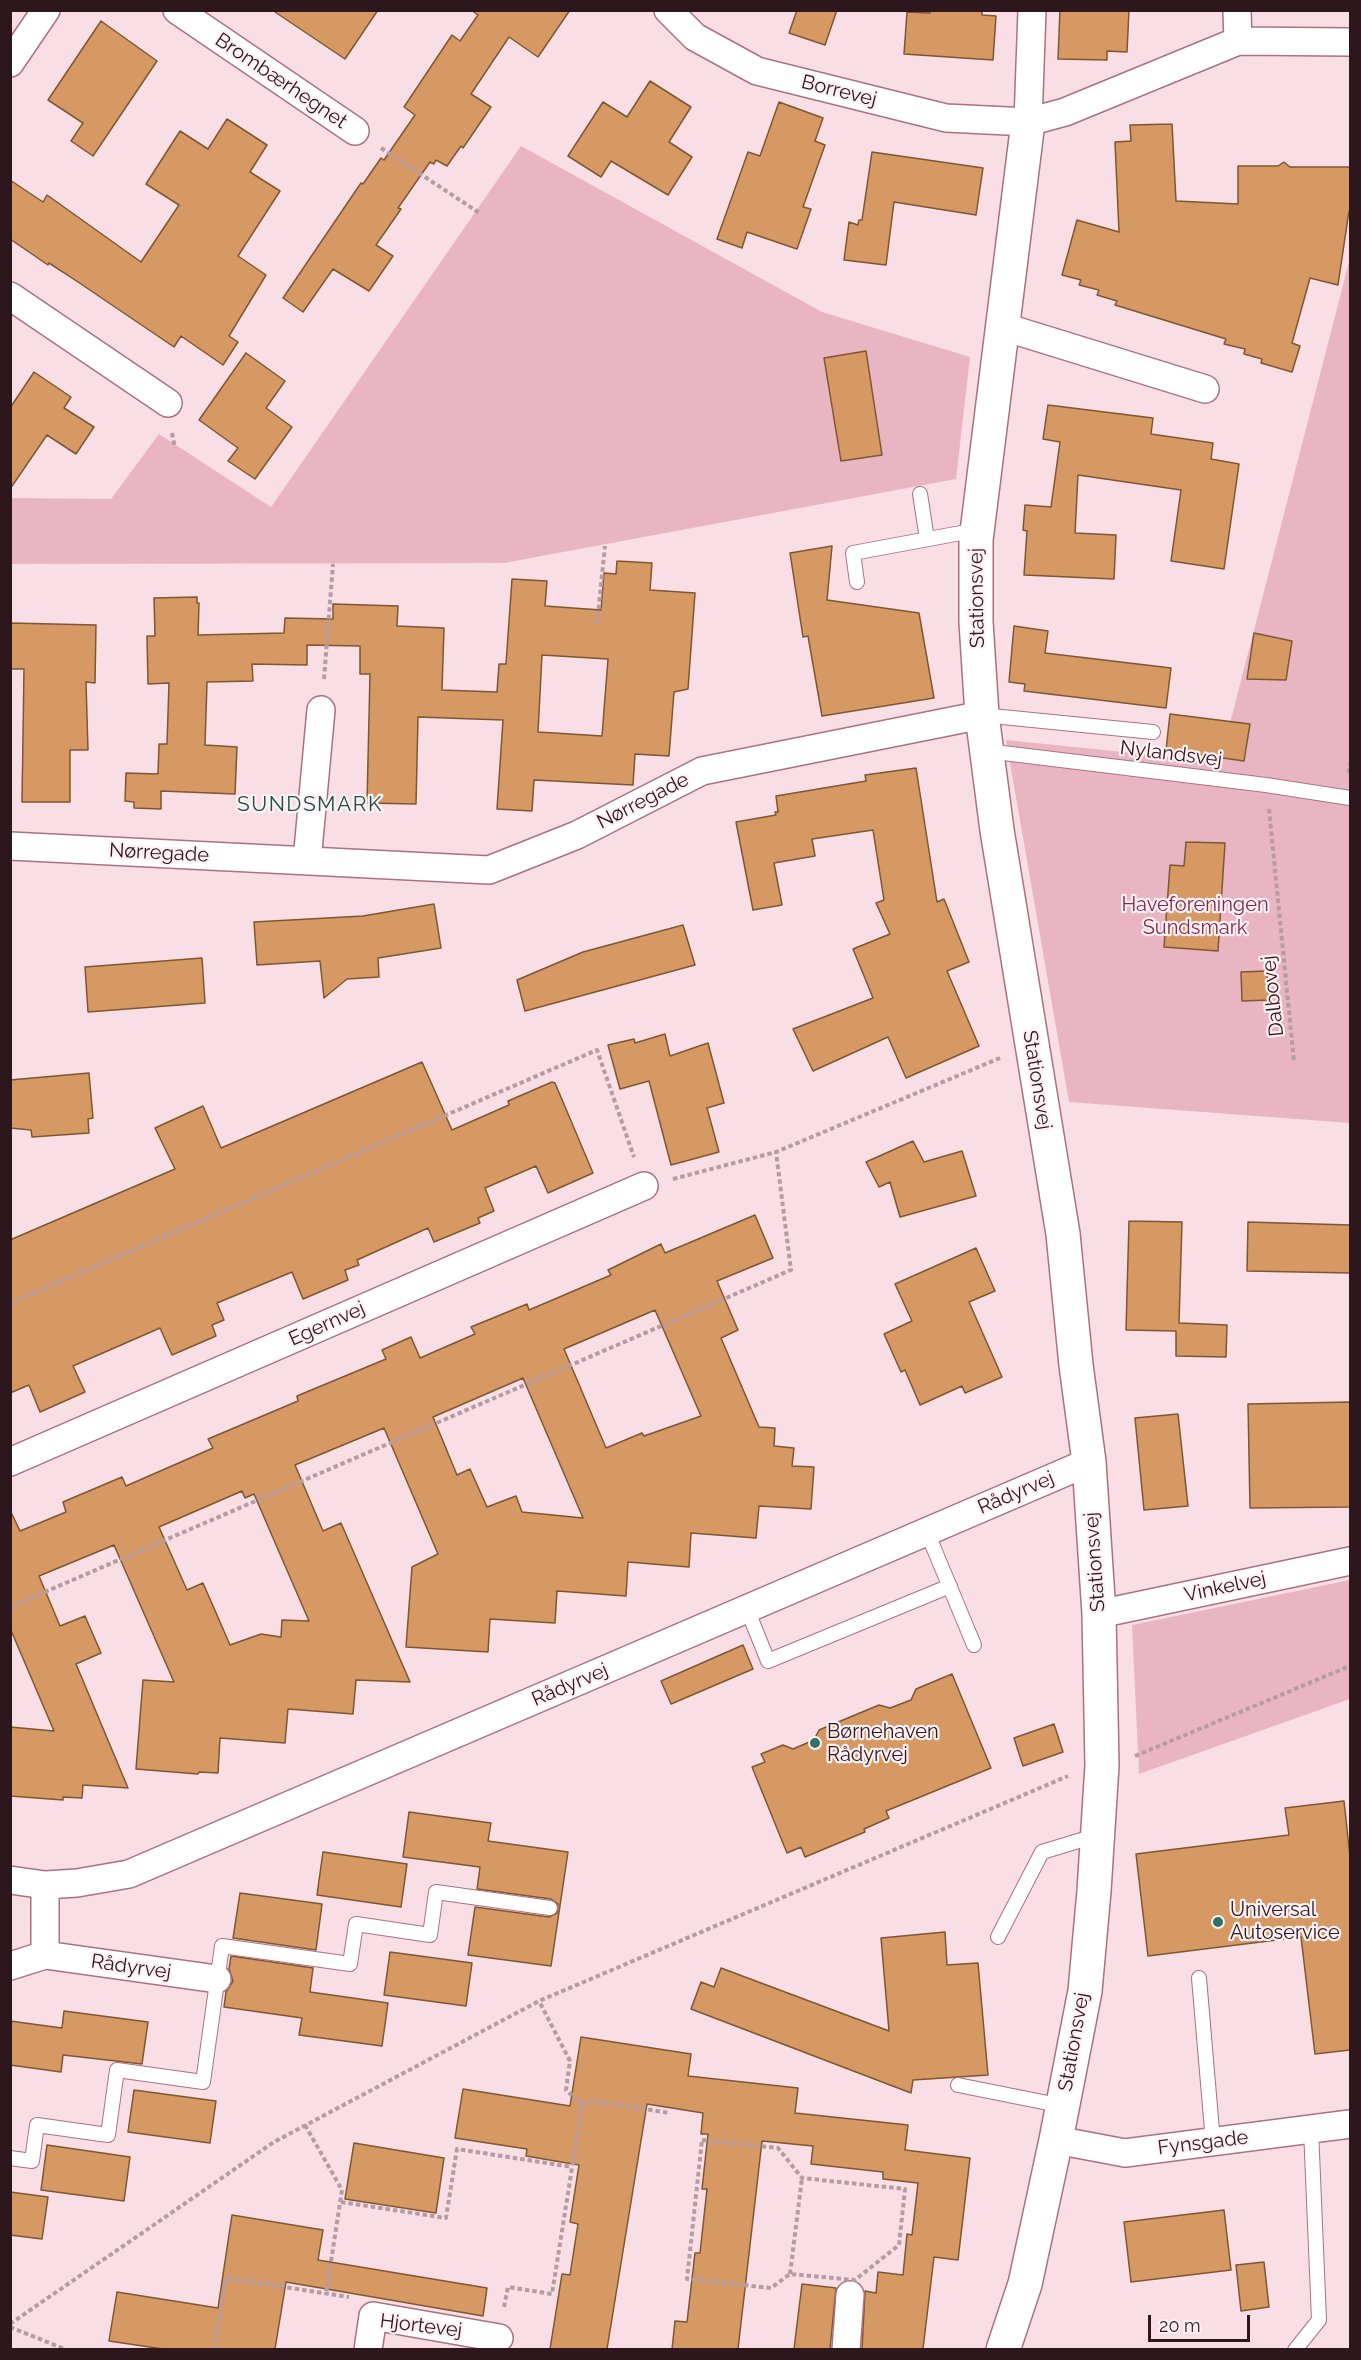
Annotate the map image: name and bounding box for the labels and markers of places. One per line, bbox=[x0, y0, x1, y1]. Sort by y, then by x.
place label: Børnehaven Rådyrvej bbox=[827, 1720, 939, 1767]
marker: Børnehaven Rådyrvej bbox=[808, 1736, 822, 1750]
place label: Universal Autoservice bbox=[1230, 1898, 1340, 1945]
marker: Universal Autoservice bbox=[1211, 1915, 1225, 1929]

